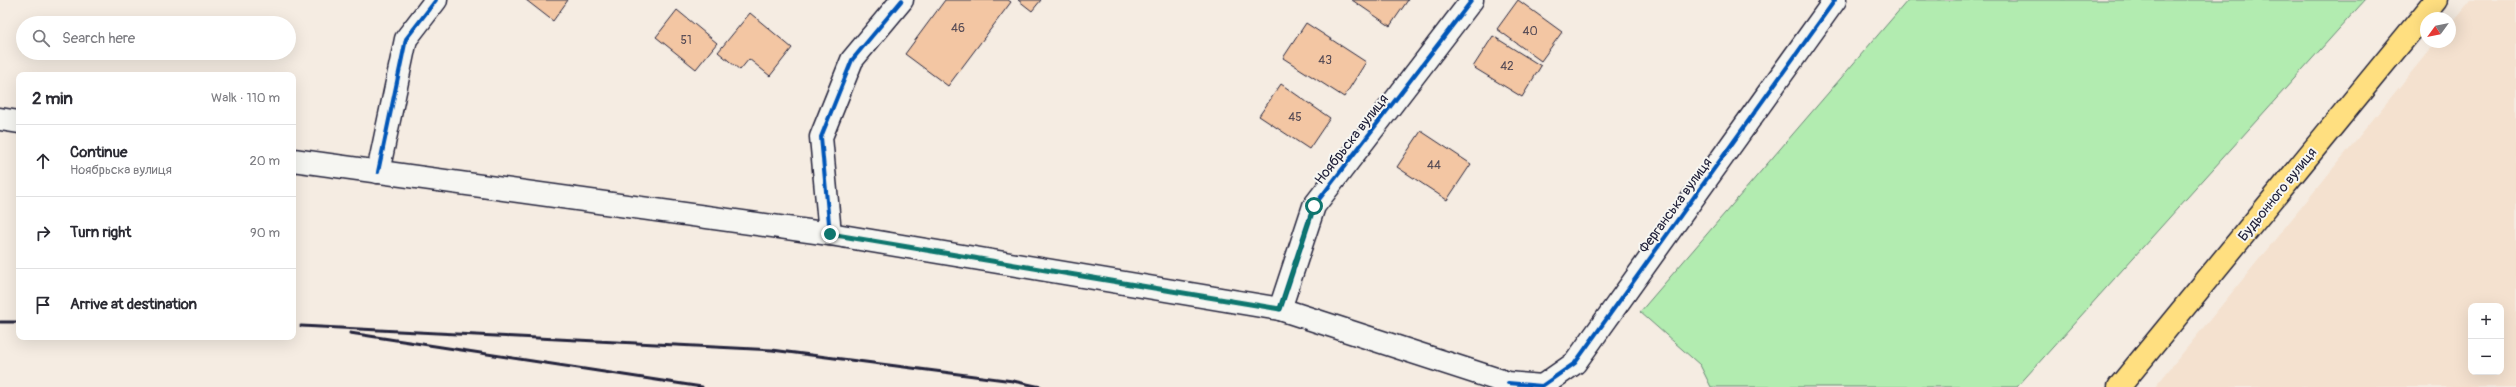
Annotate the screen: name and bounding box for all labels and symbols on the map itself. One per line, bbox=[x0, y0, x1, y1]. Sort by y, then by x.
north arrow bbox=[2420, 12, 2456, 48]
house number: 46 bbox=[951, 21, 965, 36]
house number: 40 bbox=[1522, 24, 1538, 39]
house number: 51 bbox=[680, 33, 692, 48]
house number: 43 bbox=[1318, 53, 1332, 68]
house number: 42 bbox=[1500, 59, 1514, 74]
street label: Ноябрьска вулиця bbox=[1311, 91, 1392, 188]
house number: 45 bbox=[1288, 110, 1302, 125]
street label: Будьонного вулиця bbox=[2234, 144, 2320, 244]
street label: Ферганська вулиця bbox=[1635, 154, 1716, 256]
house number: 44 bbox=[1427, 158, 1441, 173]
route start bbox=[1305, 197, 1323, 215]
route end bbox=[821, 225, 839, 243]

